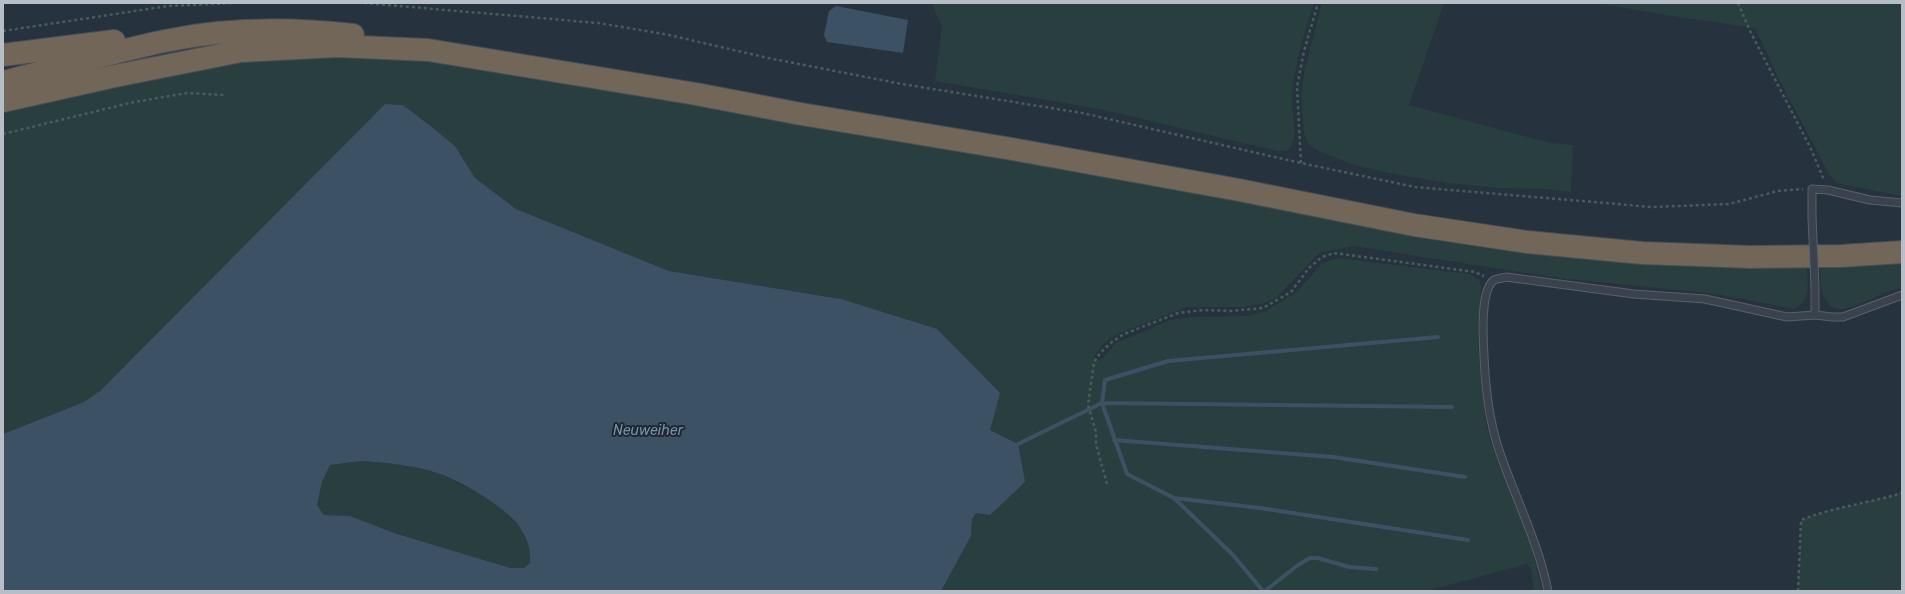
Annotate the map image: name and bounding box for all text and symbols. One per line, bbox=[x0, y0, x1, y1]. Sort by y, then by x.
water label: Neuweiher bbox=[613, 423, 683, 439]

